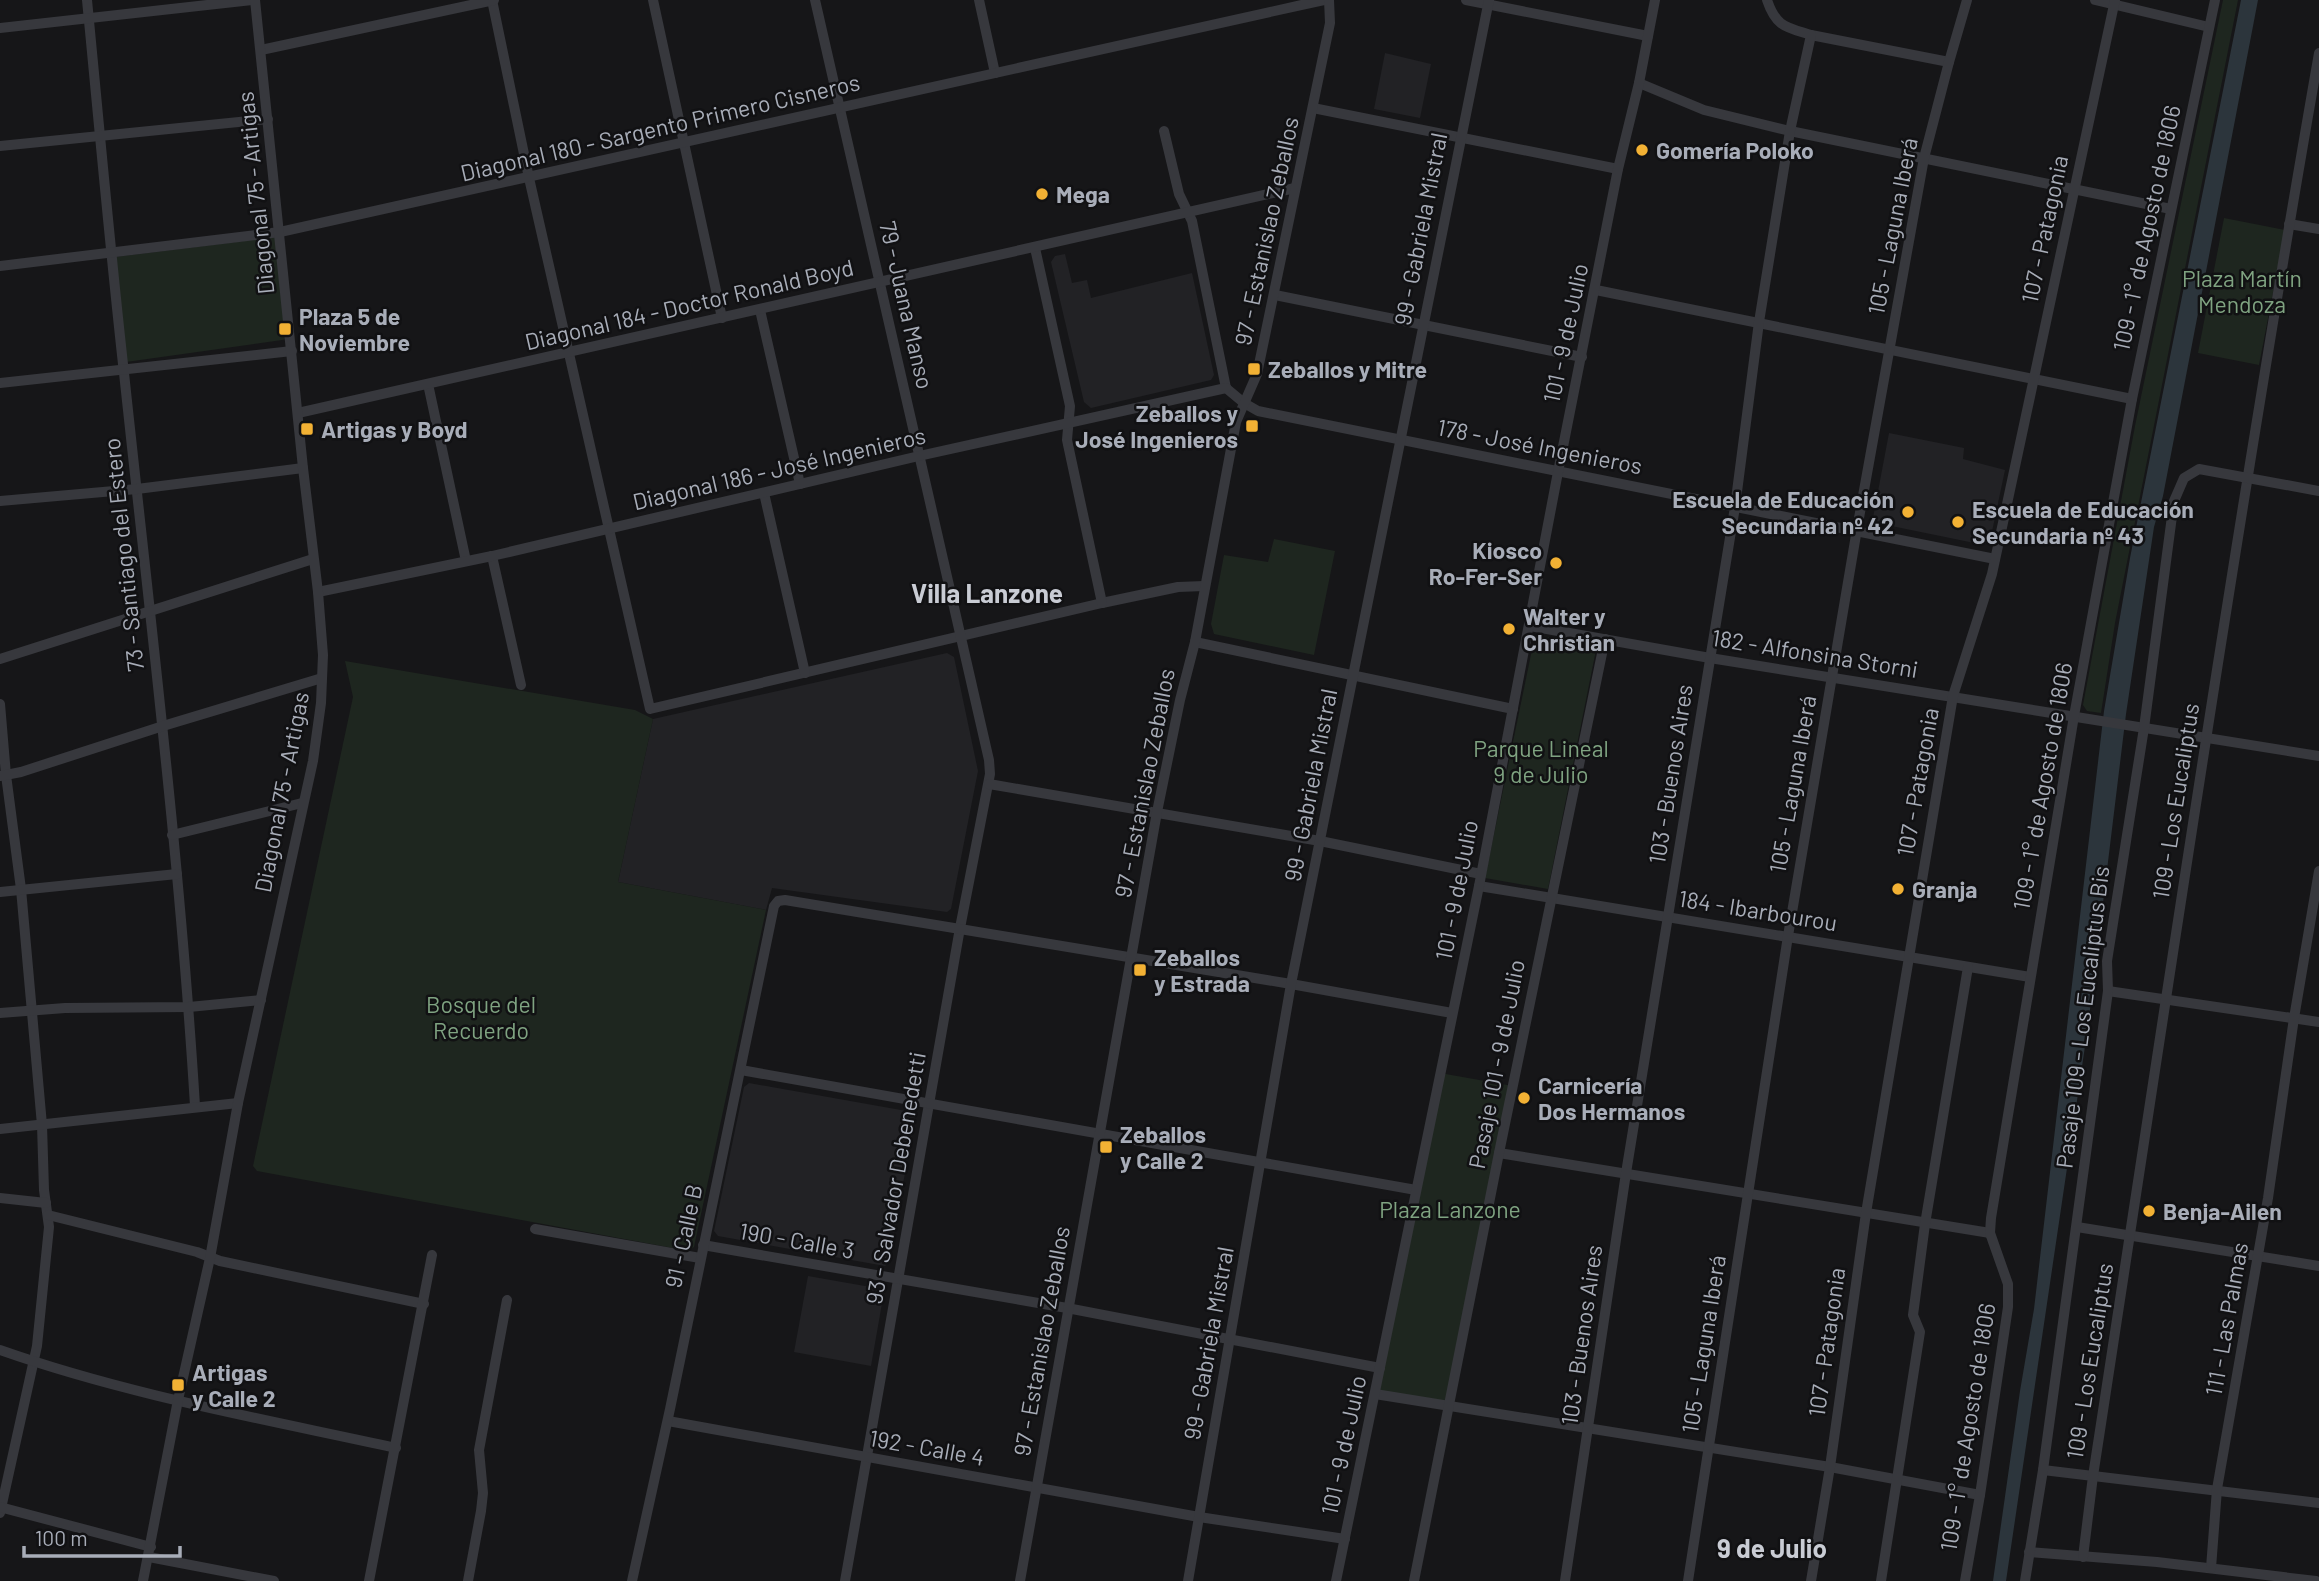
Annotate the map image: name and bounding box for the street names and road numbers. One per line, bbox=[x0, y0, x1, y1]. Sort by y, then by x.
street label: Diagonal 180 - Sargento Primero Cisneros bbox=[458, 67, 862, 187]
street label: Diagonal 75 - Artigas bbox=[230, 90, 280, 296]
street label: 109 - 1° de Agosto de 1806 bbox=[2106, 102, 2186, 354]
street label: 97 - Estanislao Zeballos bbox=[1228, 114, 1304, 348]
street label: 99 - Gabriela Mistral bbox=[1388, 130, 1452, 328]
street label: 105 - Laguna Iberá bbox=[1861, 135, 1923, 317]
street label: 107 - Patagonia bbox=[2015, 153, 2073, 305]
street label: 79 - Juana Manso bbox=[874, 218, 940, 392]
street label: Diagonal 184 - Doctor Ronald Boyd bbox=[522, 253, 856, 355]
street label: 101 - 9 de Julio bbox=[1537, 261, 1593, 405]
street label: 178 - José Ingenieros bbox=[1435, 412, 1645, 480]
street label: Diagonal 186 - José Ingenieros bbox=[630, 421, 928, 515]
street label: 73 - Santiago del Estero bbox=[97, 437, 149, 673]
street label: 182 - Alfonsina Storni bbox=[1710, 623, 1920, 683]
street label: 109 - 1° de Agosto de 1806 bbox=[2006, 660, 2078, 912]
street label: 97 - Estanislao Zeballos bbox=[1108, 666, 1180, 900]
street label: 103 - Buenos Aires bbox=[1642, 682, 1698, 866]
street label: 99 - Gabriela Mistral bbox=[1278, 686, 1342, 884]
street label: Diagonal 75 - Artigas bbox=[248, 689, 314, 895]
street label: 105 - Laguna Iberá bbox=[1763, 693, 1821, 875]
street label: 109 - Los Eucaliptus bbox=[2146, 701, 2204, 901]
street label: 107 - Patagonia bbox=[1890, 706, 1944, 858]
street label: 101 - 9 de Julio bbox=[1429, 818, 1483, 962]
street label: Pasaje 109 - Los Eucaliptus Bis bbox=[2050, 864, 2114, 1170]
street label: 184 - Ibarbourou bbox=[1677, 884, 1839, 936]
street label: Pasaje 101 - 9 de Julio bbox=[1462, 957, 1530, 1171]
street label: 93 - Salvador Debenedetti bbox=[859, 1050, 931, 1306]
street label: 91 - Calle B bbox=[658, 1182, 708, 1290]
street label: 190 - Calle 3 bbox=[737, 1216, 857, 1264]
street label: 97 - Estanislao Zeballos bbox=[1007, 1224, 1075, 1458]
street label: 111 - Las Palmas bbox=[2199, 1240, 2253, 1398]
street label: 103 - Buenos Aires bbox=[1555, 1243, 1607, 1427]
street label: 99 - Gabriela Mistral bbox=[1177, 1244, 1239, 1442]
street label: 105 - Laguna Iberá bbox=[1675, 1253, 1731, 1435]
street label: 109 - Los Eucaliptus bbox=[2060, 1261, 2118, 1461]
street label: 107 - Patagonia bbox=[1802, 1266, 1850, 1418]
street label: 109 - 1° de Agosto de 1806 bbox=[1934, 1301, 2000, 1553]
street label: 101 - 9 de Julio bbox=[1315, 1373, 1371, 1517]
street label: 192 - Calle 4 bbox=[867, 1423, 987, 1471]

